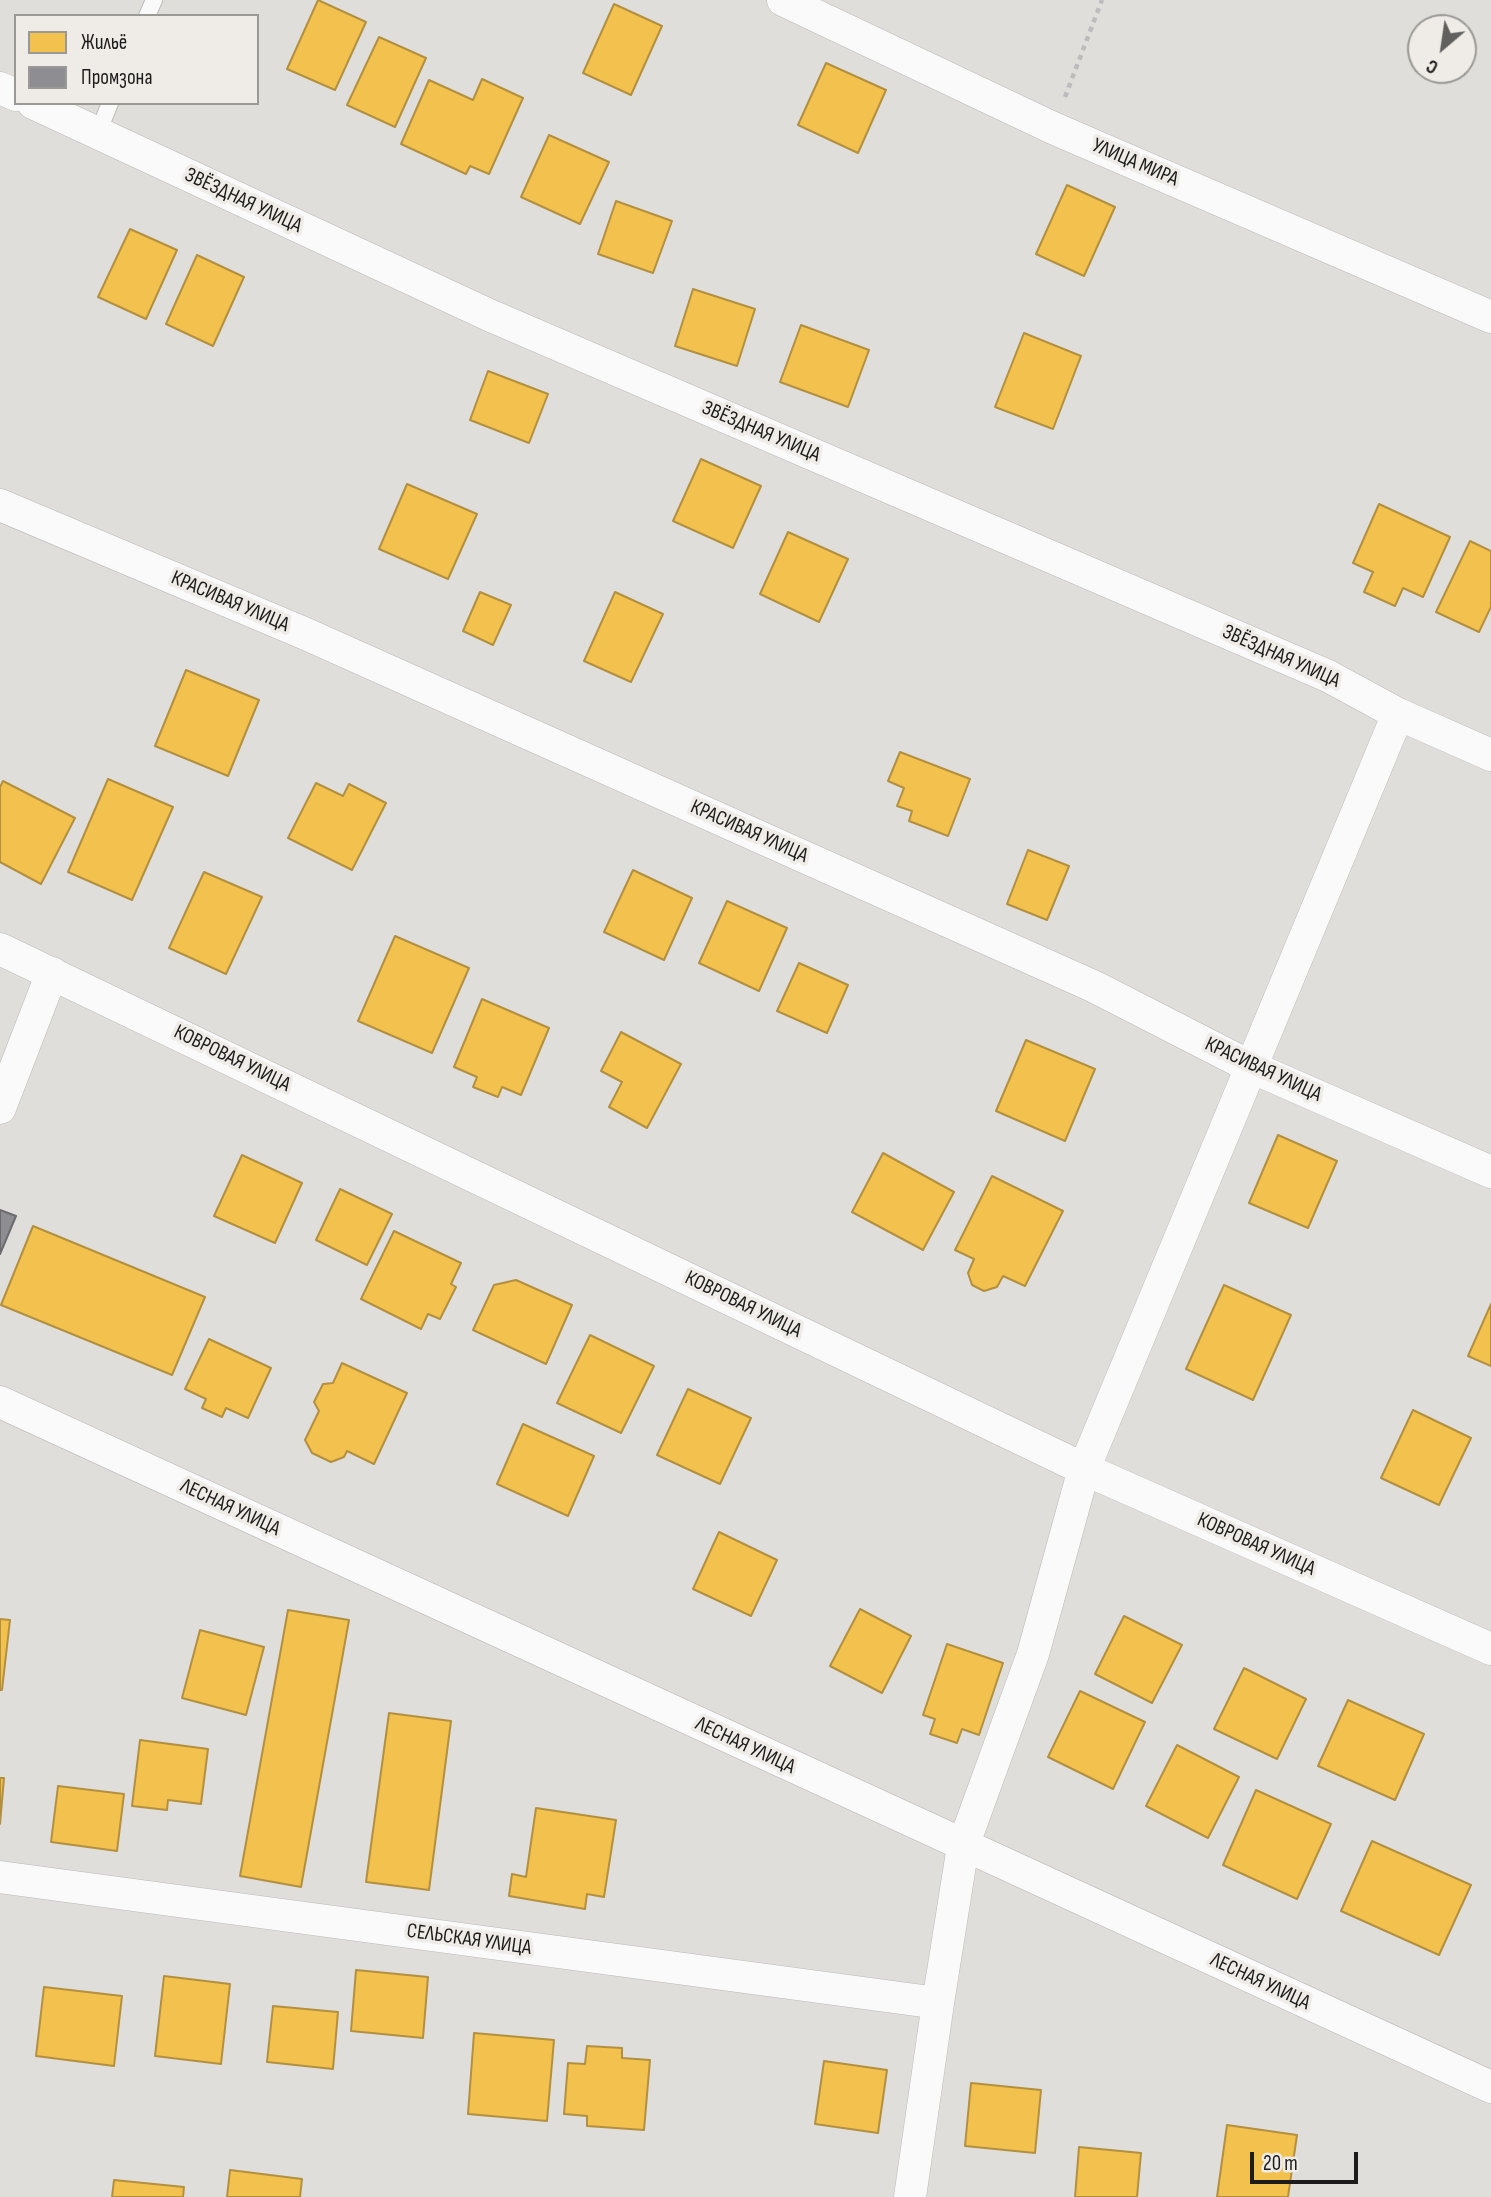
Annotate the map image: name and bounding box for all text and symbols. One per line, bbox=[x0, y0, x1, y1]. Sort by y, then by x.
legend bbox=[14, 14, 259, 105]
north arrow bbox=[1407, 14, 1477, 84]
text: Жильё bbox=[81, 30, 127, 55]
text: С bbox=[1423, 54, 1442, 78]
text: Промзона bbox=[81, 65, 152, 90]
street label: УЛИЦА МИРА bbox=[1088, 134, 1182, 192]
street label: ЗВЁЗДНАЯ УЛИЦА bbox=[180, 163, 306, 239]
street label: ЗВЁЗДНАЯ УЛИЦА bbox=[698, 396, 824, 468]
street label: КРАСИВАЯ УЛИЦА bbox=[167, 566, 293, 638]
street label: ЗВЁЗДНАЯ УЛИЦА bbox=[1218, 620, 1344, 694]
street label: КРАСИВАЯ УЛИЦА bbox=[686, 795, 812, 869]
street label: КОВРОВАЯ УЛИЦА bbox=[170, 1020, 294, 1098]
street label: КРАСИВАЯ УЛИЦА bbox=[1201, 1032, 1325, 1108]
street label: КОВРОВАЯ УЛИЦА bbox=[681, 1266, 805, 1344]
street label: ЛЕСНАЯ УЛИЦА bbox=[176, 1474, 284, 1542]
street label: КОВРОВАЯ УЛИЦА bbox=[1193, 1508, 1319, 1582]
street label: ЛЕСНАЯ УЛИЦА bbox=[691, 1712, 799, 1780]
street label: СЕЛЬСКАЯ УЛИЦА bbox=[405, 1919, 533, 1961]
street label: ЛЕСНАЯ УЛИЦА bbox=[1206, 1948, 1314, 2016]
scale bar bbox=[1253, 2138, 1362, 2182]
text: 20 m bbox=[1263, 2151, 1298, 2176]

